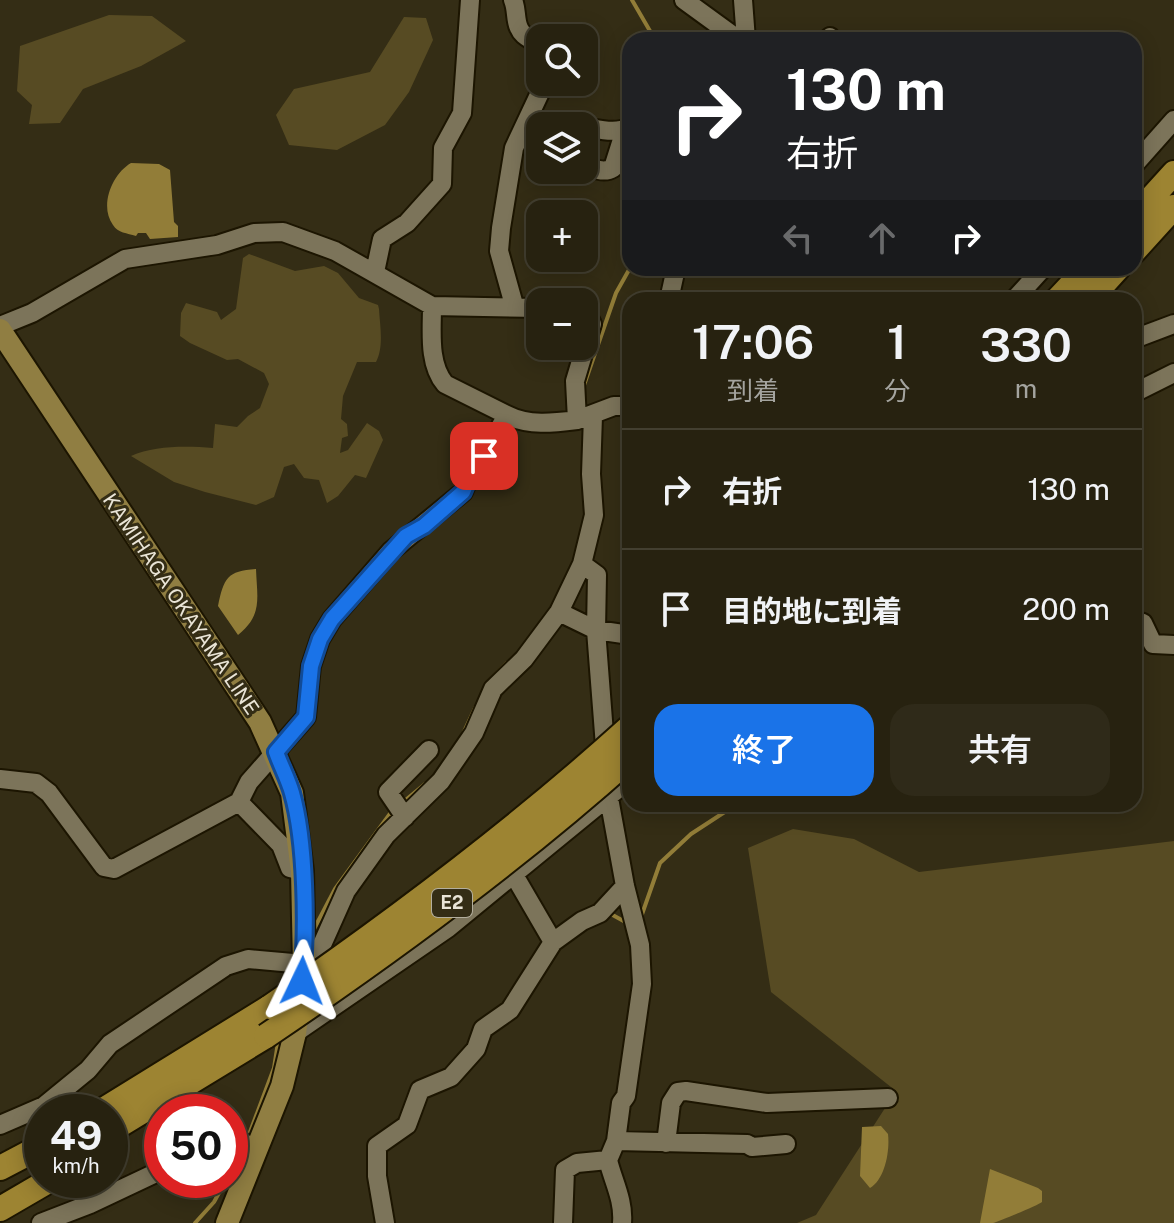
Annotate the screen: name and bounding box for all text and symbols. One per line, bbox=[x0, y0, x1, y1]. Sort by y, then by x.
map controls bbox=[526, 24, 598, 360]
button: search bbox=[526, 24, 598, 96]
text: 130 m bbox=[786, 57, 946, 123]
icon: right bbox=[654, 64, 758, 168]
button: layers bbox=[526, 112, 598, 184]
text: 右折 bbox=[786, 132, 858, 174]
button: + bbox=[526, 200, 598, 272]
icon: left bbox=[776, 216, 820, 260]
icon: ahead bbox=[860, 216, 904, 260]
icon: right bbox=[944, 216, 988, 260]
button: − bbox=[526, 288, 598, 360]
text: 17:06 bbox=[692, 313, 814, 370]
text: 1 bbox=[887, 313, 907, 370]
text: 330 bbox=[980, 316, 1072, 373]
text: m bbox=[1015, 373, 1037, 404]
text: 到着 bbox=[727, 375, 779, 406]
text: 分 bbox=[884, 375, 910, 406]
pin bbox=[450, 422, 518, 490]
icon: arrive bbox=[462, 434, 506, 478]
icon: right bbox=[654, 467, 698, 511]
text: 130 m bbox=[1027, 471, 1110, 507]
text: 右折 bbox=[722, 473, 782, 509]
street label: KAMIHAGA OKAYAMA LINE bbox=[98, 489, 264, 719]
icon: arrive bbox=[654, 587, 698, 631]
text: 200 m bbox=[1022, 591, 1110, 627]
text: 目的地に到着 bbox=[722, 593, 902, 629]
button: 終了 bbox=[654, 704, 874, 796]
button: 共有 bbox=[890, 704, 1110, 796]
road number: E2 bbox=[432, 889, 472, 917]
position arrow bbox=[260, 939, 344, 1023]
speed limit sign: 50 bbox=[144, 1094, 248, 1198]
text: 49 bbox=[50, 1112, 102, 1159]
text: km/h bbox=[52, 1154, 100, 1178]

